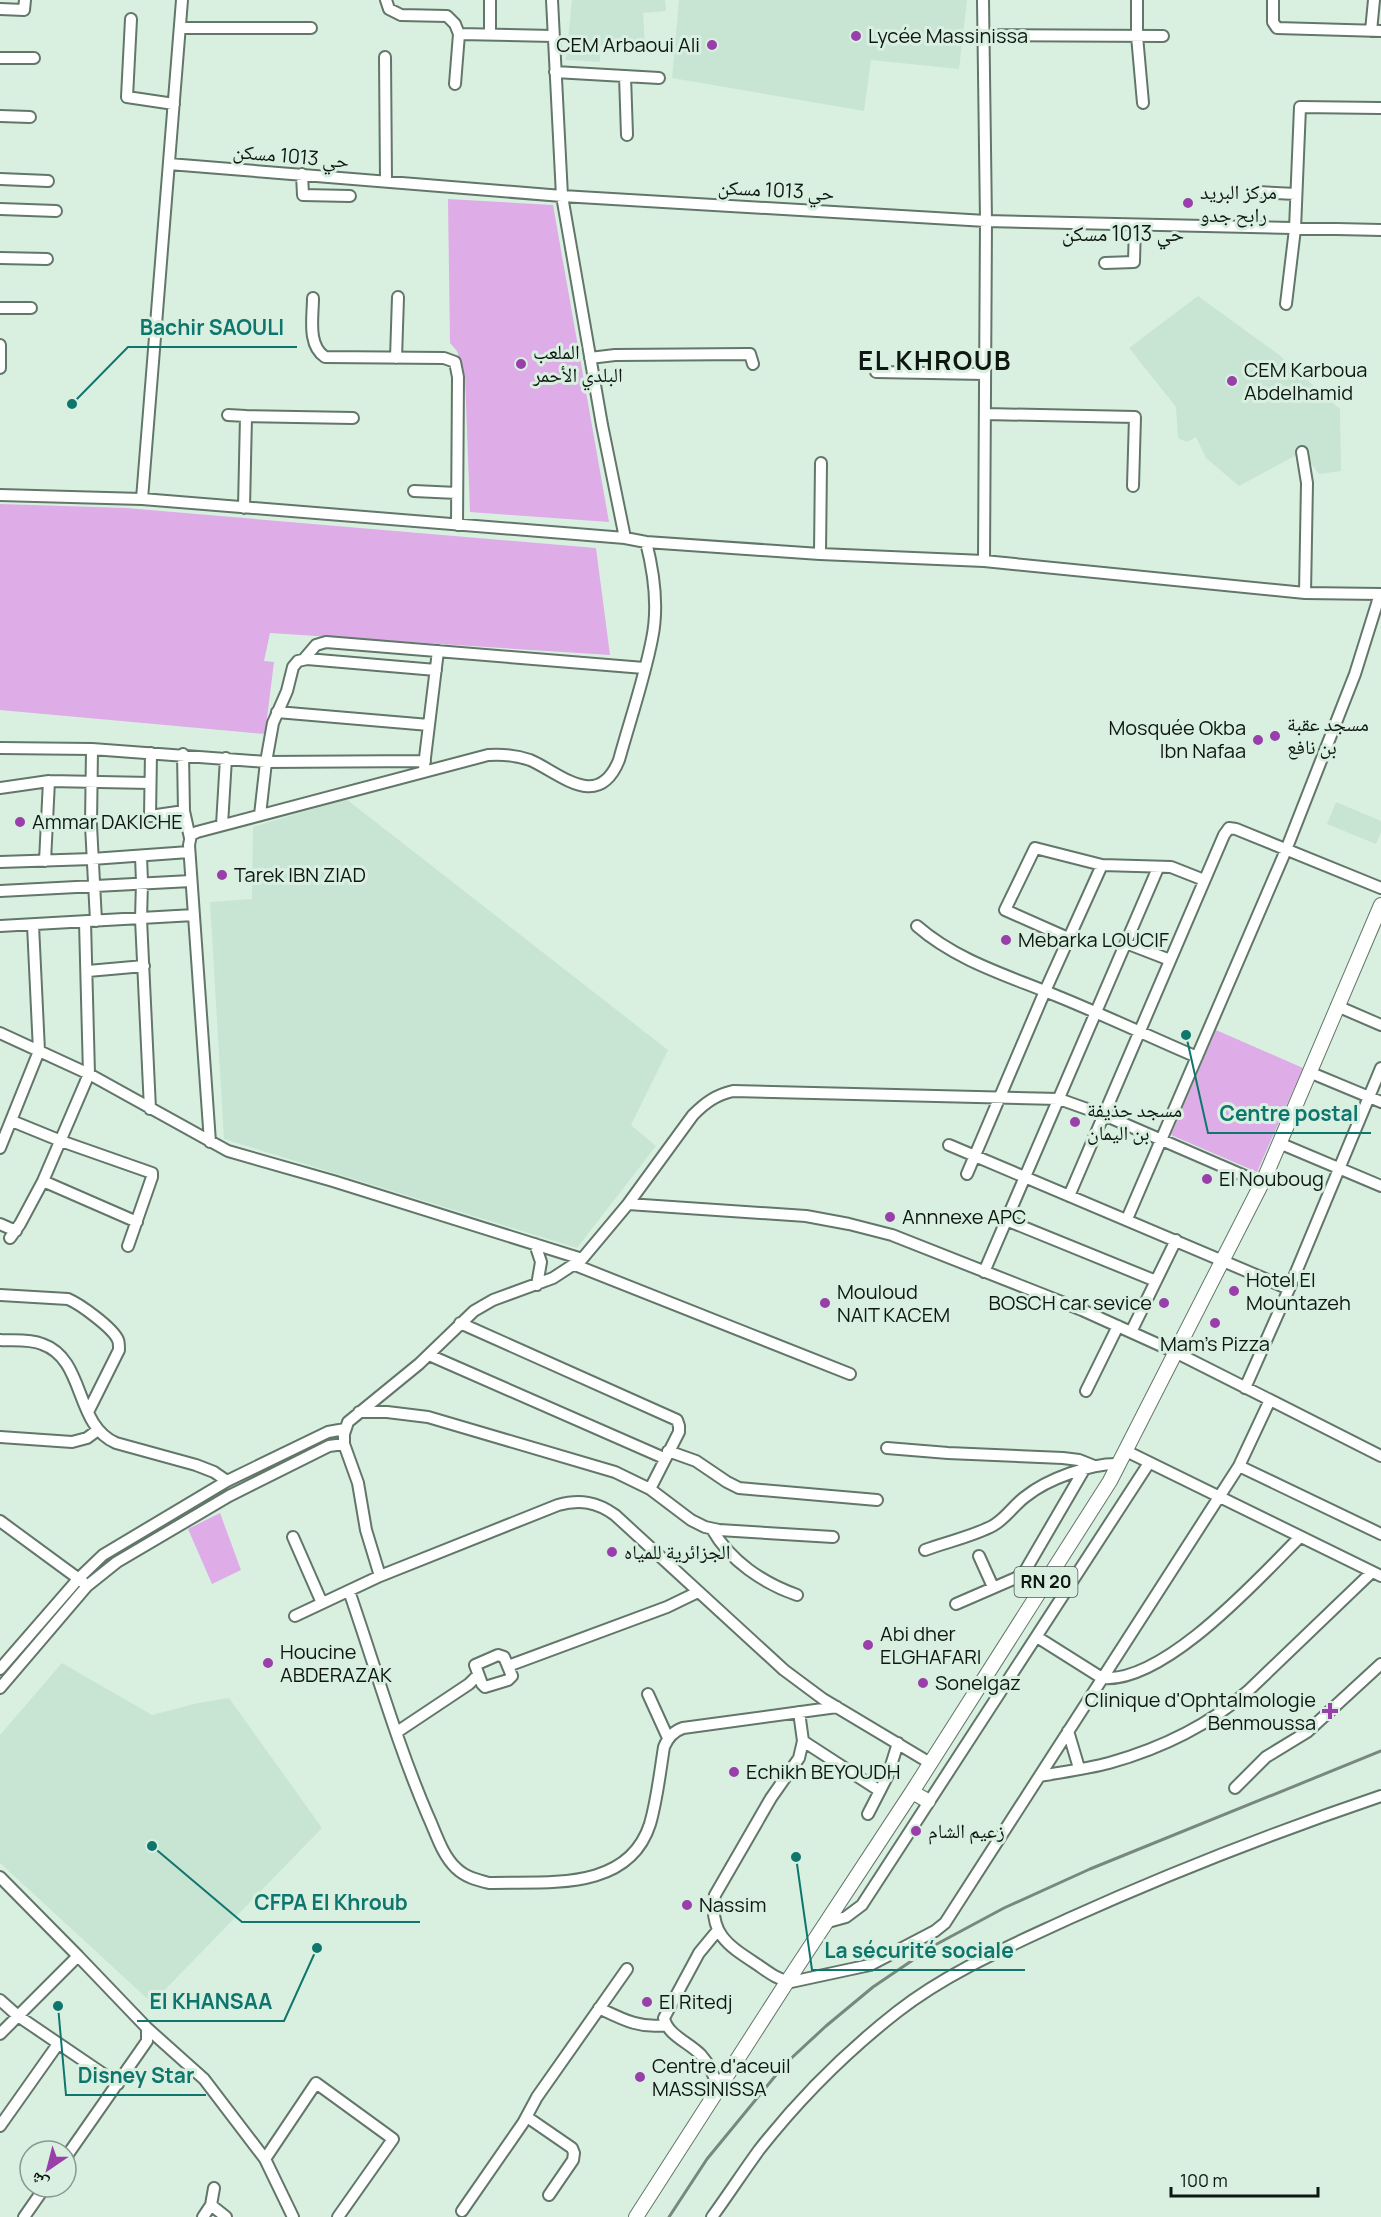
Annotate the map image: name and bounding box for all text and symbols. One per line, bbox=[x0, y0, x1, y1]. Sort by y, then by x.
place label: Lycée Massinissa bbox=[868, 22, 1028, 49]
marker: Lycée Massinissa bbox=[849, 29, 863, 43]
place label: CEM Arbaoui Ali bbox=[556, 31, 700, 58]
marker: CEM Arbaoui Ali bbox=[705, 38, 719, 52]
street label: حي 1013 مسكن bbox=[232, 137, 351, 177]
street label: حي 1013 مسكن bbox=[717, 173, 835, 209]
place label: مركز البريد رابح جدو bbox=[1200, 178, 1277, 228]
marker: مركز البريد رابح جدو bbox=[1181, 196, 1195, 210]
district label: حي 1013 مسكن bbox=[1062, 219, 1184, 250]
callout: Bachir SAOULI bbox=[128, 308, 297, 347]
text: Bachir SAOULI bbox=[140, 313, 284, 341]
place label: الملعب البلدي الأحمر bbox=[532, 338, 623, 391]
district label: EL KHROUB bbox=[858, 342, 1012, 378]
place label: CEM Karboua Abdelhamid bbox=[1244, 356, 1367, 406]
marker: الملعب البلدي الأحمر bbox=[514, 357, 528, 371]
marker: CEM Karboua Abdelhamid bbox=[1225, 374, 1239, 388]
place label: مسجد عقبة بن نافع bbox=[1287, 710, 1369, 760]
place label: Mosquée Okba Ibn Nafaa bbox=[1109, 714, 1246, 764]
marker: مسجد عقبة بن نافع bbox=[1268, 729, 1282, 743]
marker: Mosquée Okba Ibn Nafaa bbox=[1251, 733, 1265, 747]
place label: Ammar DAKICHE bbox=[32, 808, 183, 835]
marker: Ammar DAKICHE bbox=[13, 815, 27, 829]
place label: Tarek IBN ZIAD bbox=[234, 861, 366, 888]
marker: Tarek IBN ZIAD bbox=[215, 868, 229, 882]
place label: Mebarka LOUCIF bbox=[1018, 926, 1169, 953]
marker: Mebarka LOUCIF bbox=[999, 933, 1013, 947]
callout: Centre postal bbox=[1208, 1094, 1371, 1133]
place label: مسجد حذيفة بن اليمان bbox=[1087, 1096, 1182, 1146]
text: Centre postal bbox=[1219, 1099, 1359, 1127]
marker: مسجد حذيفة بن اليمان bbox=[1068, 1115, 1082, 1129]
place label: El Nouboug bbox=[1219, 1165, 1324, 1192]
marker: El Nouboug bbox=[1200, 1172, 1214, 1186]
place label: Annnexe APC bbox=[902, 1203, 1026, 1230]
marker: Annnexe APC bbox=[883, 1210, 897, 1224]
place label: Hotel El Mountazeh bbox=[1246, 1266, 1351, 1316]
place label: Mouloud NAIT KACEM bbox=[837, 1278, 950, 1328]
marker: Hotel El Mountazeh bbox=[1227, 1284, 1241, 1298]
place label: BOSCH car sevice bbox=[989, 1289, 1152, 1316]
marker: Mouloud NAIT KACEM bbox=[818, 1296, 832, 1310]
marker: BOSCH car sevice bbox=[1157, 1296, 1171, 1310]
marker: Mam's Pizza bbox=[1208, 1316, 1222, 1330]
place label: Mam's Pizza bbox=[1160, 1330, 1270, 1357]
place label: الجزائرية للمياه bbox=[624, 1538, 730, 1565]
marker: الجزائرية للمياه bbox=[605, 1545, 619, 1559]
road number: RN 20 bbox=[1014, 1567, 1078, 1597]
place label: Abi dher ELGHAFARI bbox=[880, 1620, 982, 1670]
place label: Houcine ABDERAZAK bbox=[280, 1638, 392, 1688]
marker: Abi dher ELGHAFARI bbox=[861, 1638, 875, 1652]
marker: Houcine ABDERAZAK bbox=[261, 1656, 275, 1670]
place label: Sonelgaz bbox=[935, 1669, 1021, 1696]
marker: Sonelgaz bbox=[916, 1676, 930, 1690]
place label: Clinique d'Ophtalmologie Benmoussa bbox=[1085, 1686, 1316, 1736]
marker: Clinique d'Ophtalmologie Benmoussa bbox=[1321, 1702, 1339, 1720]
place label: Echikh BEYOUDH bbox=[746, 1758, 900, 1785]
marker: Echikh BEYOUDH bbox=[727, 1765, 741, 1779]
place label: زعيم الشام bbox=[928, 1817, 1005, 1845]
marker: زعيم الشام bbox=[909, 1824, 923, 1838]
callout: CFPA El Khroub bbox=[242, 1883, 420, 1922]
text: CFPA El Khroub bbox=[254, 1888, 408, 1916]
place label: Nassim bbox=[699, 1891, 766, 1918]
marker: Nassim bbox=[680, 1898, 694, 1912]
callout: La sécurité sociale bbox=[812, 1931, 1025, 1970]
text: La sécurité sociale bbox=[824, 1936, 1014, 1964]
callout: El KHANSAA bbox=[137, 1982, 284, 2021]
text: El KHANSAA bbox=[150, 1987, 272, 2015]
place label: El Ritedj bbox=[659, 1988, 733, 2015]
marker: El Ritedj bbox=[640, 1995, 654, 2009]
place label: Centre d'aceuil MASSINISSA bbox=[652, 2052, 791, 2102]
callout: Disney Star bbox=[66, 2056, 206, 2095]
text: Disney Star bbox=[78, 2061, 194, 2089]
marker: Centre d'aceuil MASSINISSA bbox=[633, 2070, 647, 2084]
north arrow bbox=[18, 2139, 78, 2199]
scale bar bbox=[1171, 2160, 1318, 2198]
text: ش bbox=[26, 2167, 53, 2195]
text: 100 m bbox=[1180, 2168, 1228, 2192]

